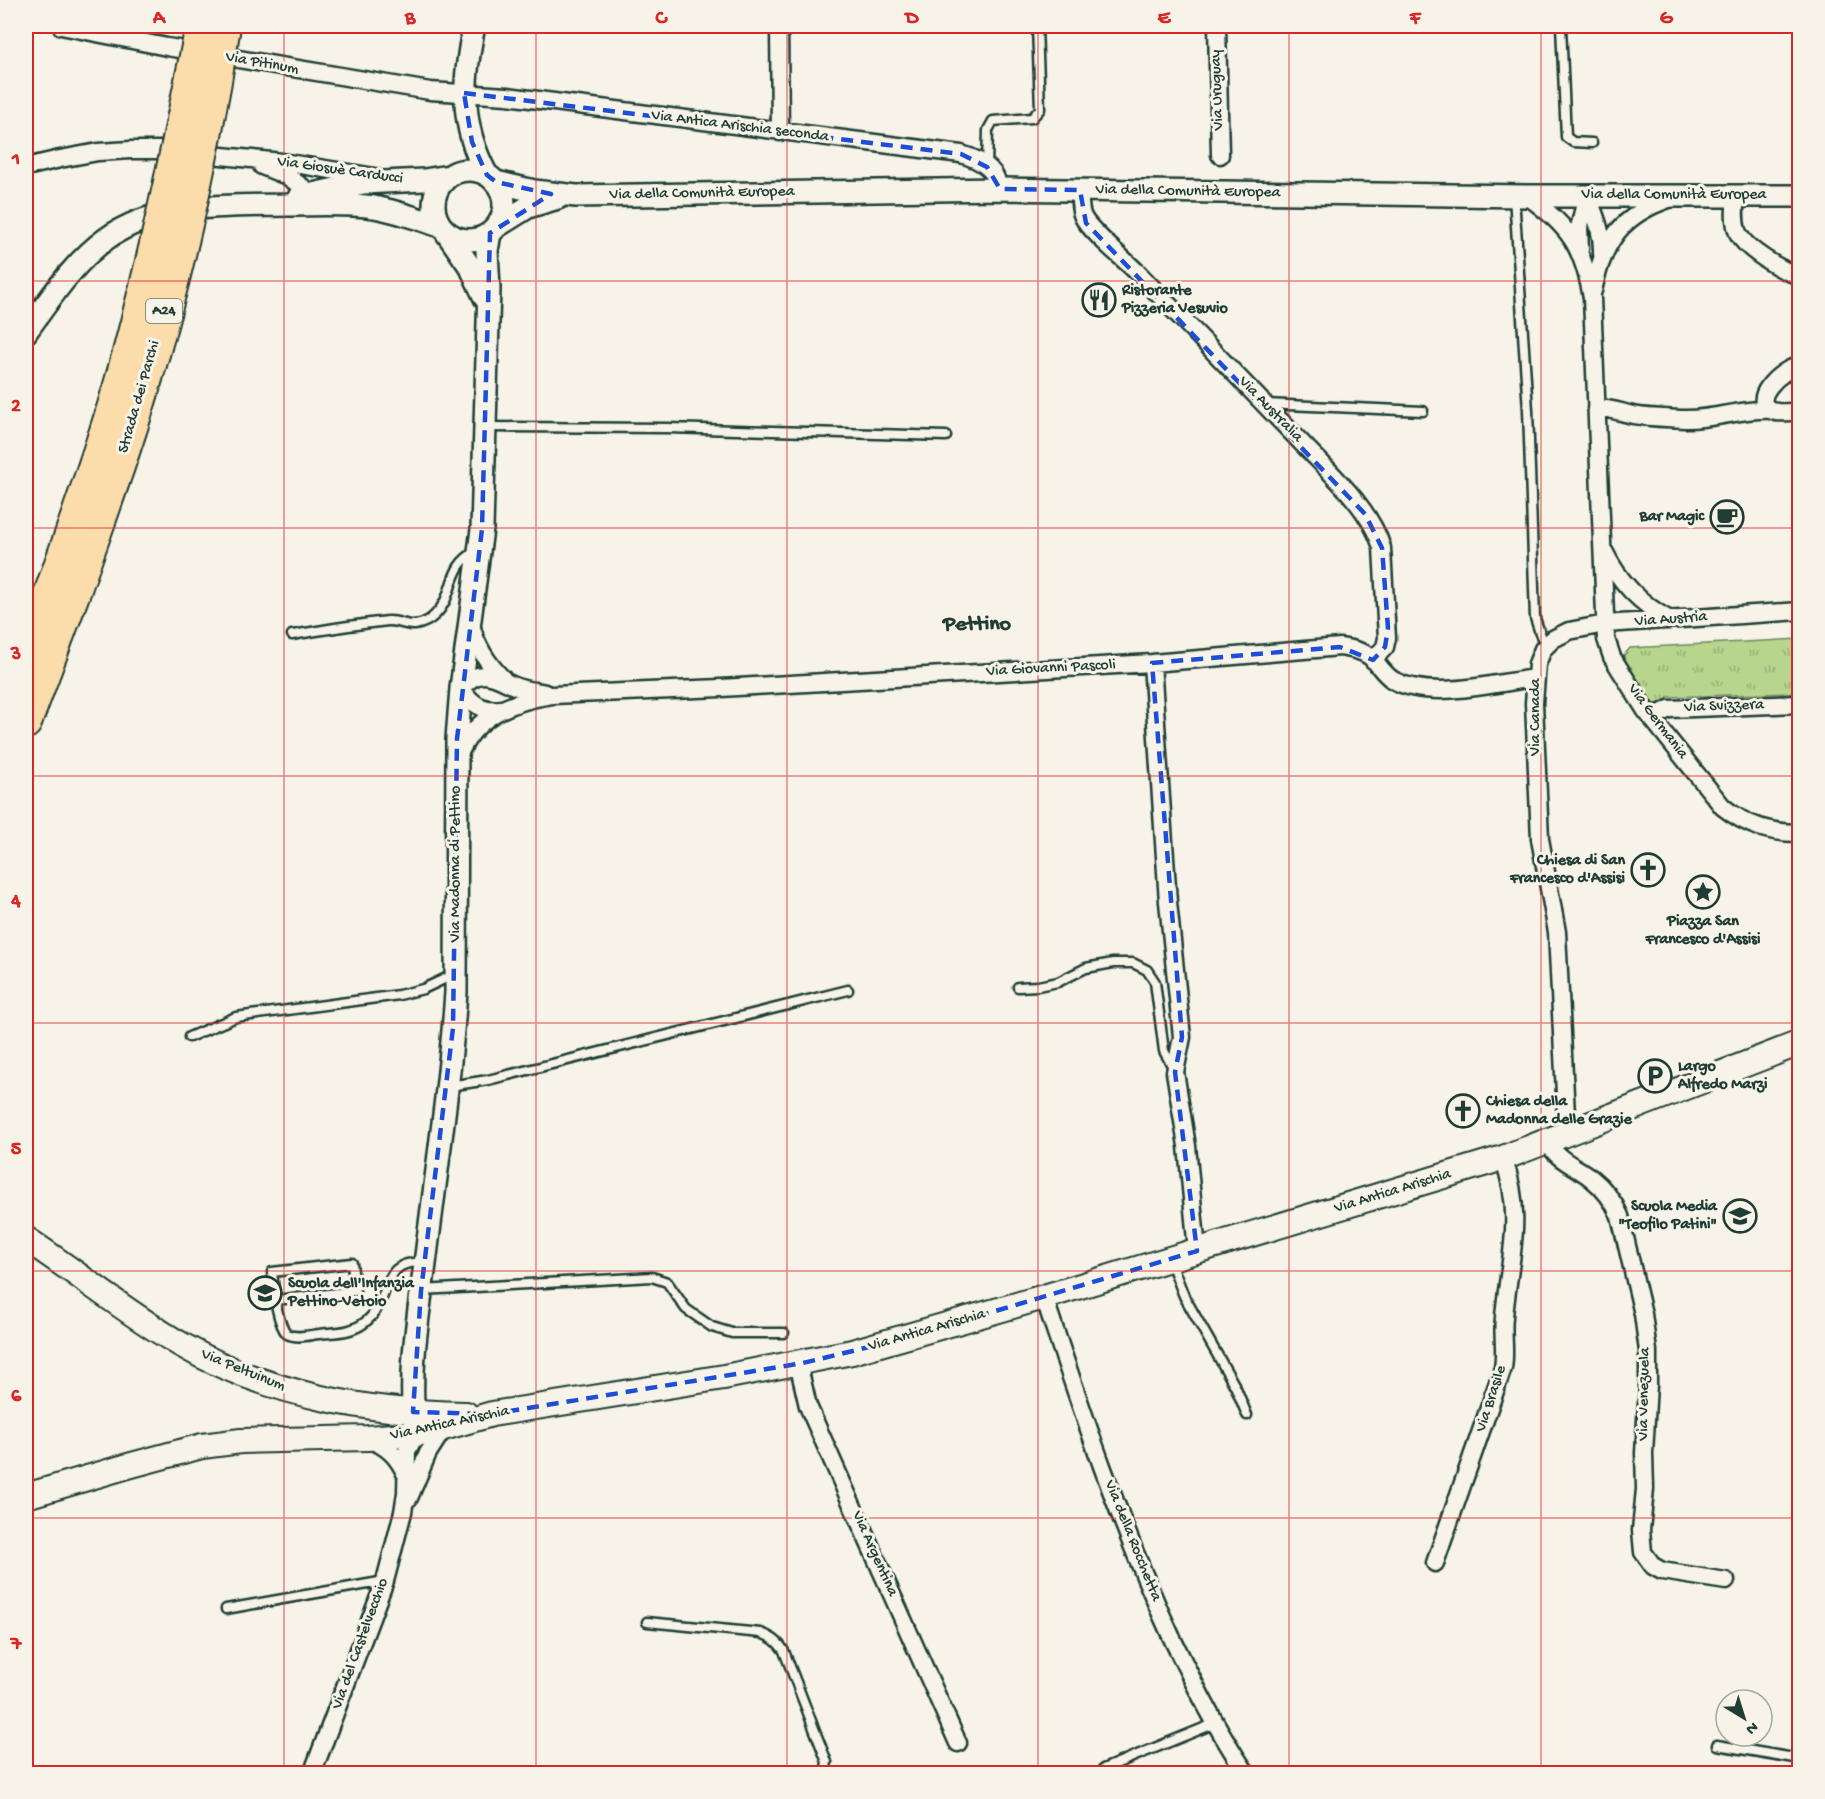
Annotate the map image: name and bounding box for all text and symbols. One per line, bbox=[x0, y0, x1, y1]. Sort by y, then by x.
text: A bbox=[152, 8, 167, 31]
text: B bbox=[404, 8, 416, 31]
text: C bbox=[655, 8, 669, 31]
text: D bbox=[903, 8, 919, 31]
text: E bbox=[1158, 8, 1172, 31]
text: F bbox=[1409, 8, 1422, 31]
text: G bbox=[1660, 8, 1674, 31]
street label: Via Pitinum bbox=[223, 48, 301, 80]
street label: Via Uruguay bbox=[1207, 49, 1229, 132]
street label: Via Antica Arischia seconda bbox=[649, 107, 831, 147]
text: 1 bbox=[11, 149, 20, 172]
street label: Via Giosuè Carducci bbox=[275, 153, 404, 189]
street label: Via della Comunità Europea bbox=[1094, 181, 1282, 203]
street label: Via della Comunità Europea bbox=[608, 183, 796, 205]
street label: Via della Comunità Europea bbox=[1581, 186, 1768, 205]
restaurant icon: Ristorante Pizzeria Vesuvio bbox=[1081, 282, 1117, 318]
place label: Ristorante Pizzeria Vesuvio bbox=[1121, 282, 1229, 319]
road number: A24 bbox=[146, 299, 182, 323]
street label: Strada dei Parchi bbox=[115, 338, 165, 456]
street label: Via Australia bbox=[1233, 372, 1307, 448]
text: 2 bbox=[11, 396, 21, 419]
cafe icon: Bar Magic bbox=[1709, 499, 1745, 535]
place label: Bar Magic bbox=[1638, 508, 1706, 527]
street label: Via Austria bbox=[1633, 608, 1709, 632]
district label: Pettino bbox=[942, 612, 1012, 638]
text: 3 bbox=[10, 644, 21, 667]
street label: Via Giovanni Pascoli bbox=[985, 656, 1116, 682]
street label: Via Canada bbox=[1527, 677, 1546, 757]
street label: Via Germania bbox=[1622, 680, 1692, 764]
street label: Via Svizzera bbox=[1683, 696, 1765, 718]
street label: Via Madonna di Pettino bbox=[447, 786, 466, 943]
place label: Chiesa di San Francesco d'Assisi bbox=[1509, 852, 1626, 889]
church icon: Chiesa di San Francesco d'Assisi bbox=[1630, 852, 1666, 888]
place icon: Piazza San Francesco d'Assisi bbox=[1685, 874, 1721, 910]
text: 4 bbox=[10, 891, 21, 914]
place label: Piazza San Francesco d'Assisi bbox=[1645, 913, 1761, 950]
parking icon: Largo Alfredo Marzi bbox=[1637, 1058, 1673, 1094]
place label: Largo Alfredo Marzi bbox=[1677, 1058, 1768, 1095]
church icon: Chiesa della Madonna delle Grazie bbox=[1445, 1093, 1481, 1129]
place label: Chiesa della Madonna delle Grazie bbox=[1485, 1093, 1632, 1130]
text: 5 bbox=[11, 1139, 22, 1162]
street label: Via Antica Arischia bbox=[1331, 1165, 1455, 1219]
place label: Scuola Media "Teofilo Patini" bbox=[1618, 1198, 1718, 1235]
school or university icon: Scuola Media "Teofilo Patini" bbox=[1722, 1198, 1758, 1234]
place label: Scuola dell'Infanzia Pettino-Vetoio bbox=[287, 1274, 415, 1312]
school or university icon: Scuola dell'Infanzia Pettino-Vetoio bbox=[247, 1275, 283, 1311]
street label: Via Antica Arischia bbox=[865, 1305, 989, 1357]
street label: Via Peltuinum bbox=[197, 1345, 289, 1397]
street label: Via Venezuela bbox=[1635, 1346, 1655, 1442]
street label: Via Brasile bbox=[1472, 1363, 1512, 1436]
text: 6 bbox=[11, 1386, 22, 1409]
street label: Via Antica Arischia bbox=[388, 1402, 512, 1446]
street label: Via della Rocchetta bbox=[1099, 1477, 1165, 1605]
street label: Via Argentina bbox=[846, 1507, 902, 1601]
street label: Via del Castelvecchio bbox=[328, 1576, 394, 1713]
text: 7 bbox=[10, 1634, 23, 1657]
north arrow bbox=[1714, 1688, 1774, 1748]
text: N bbox=[1741, 1716, 1761, 1738]

